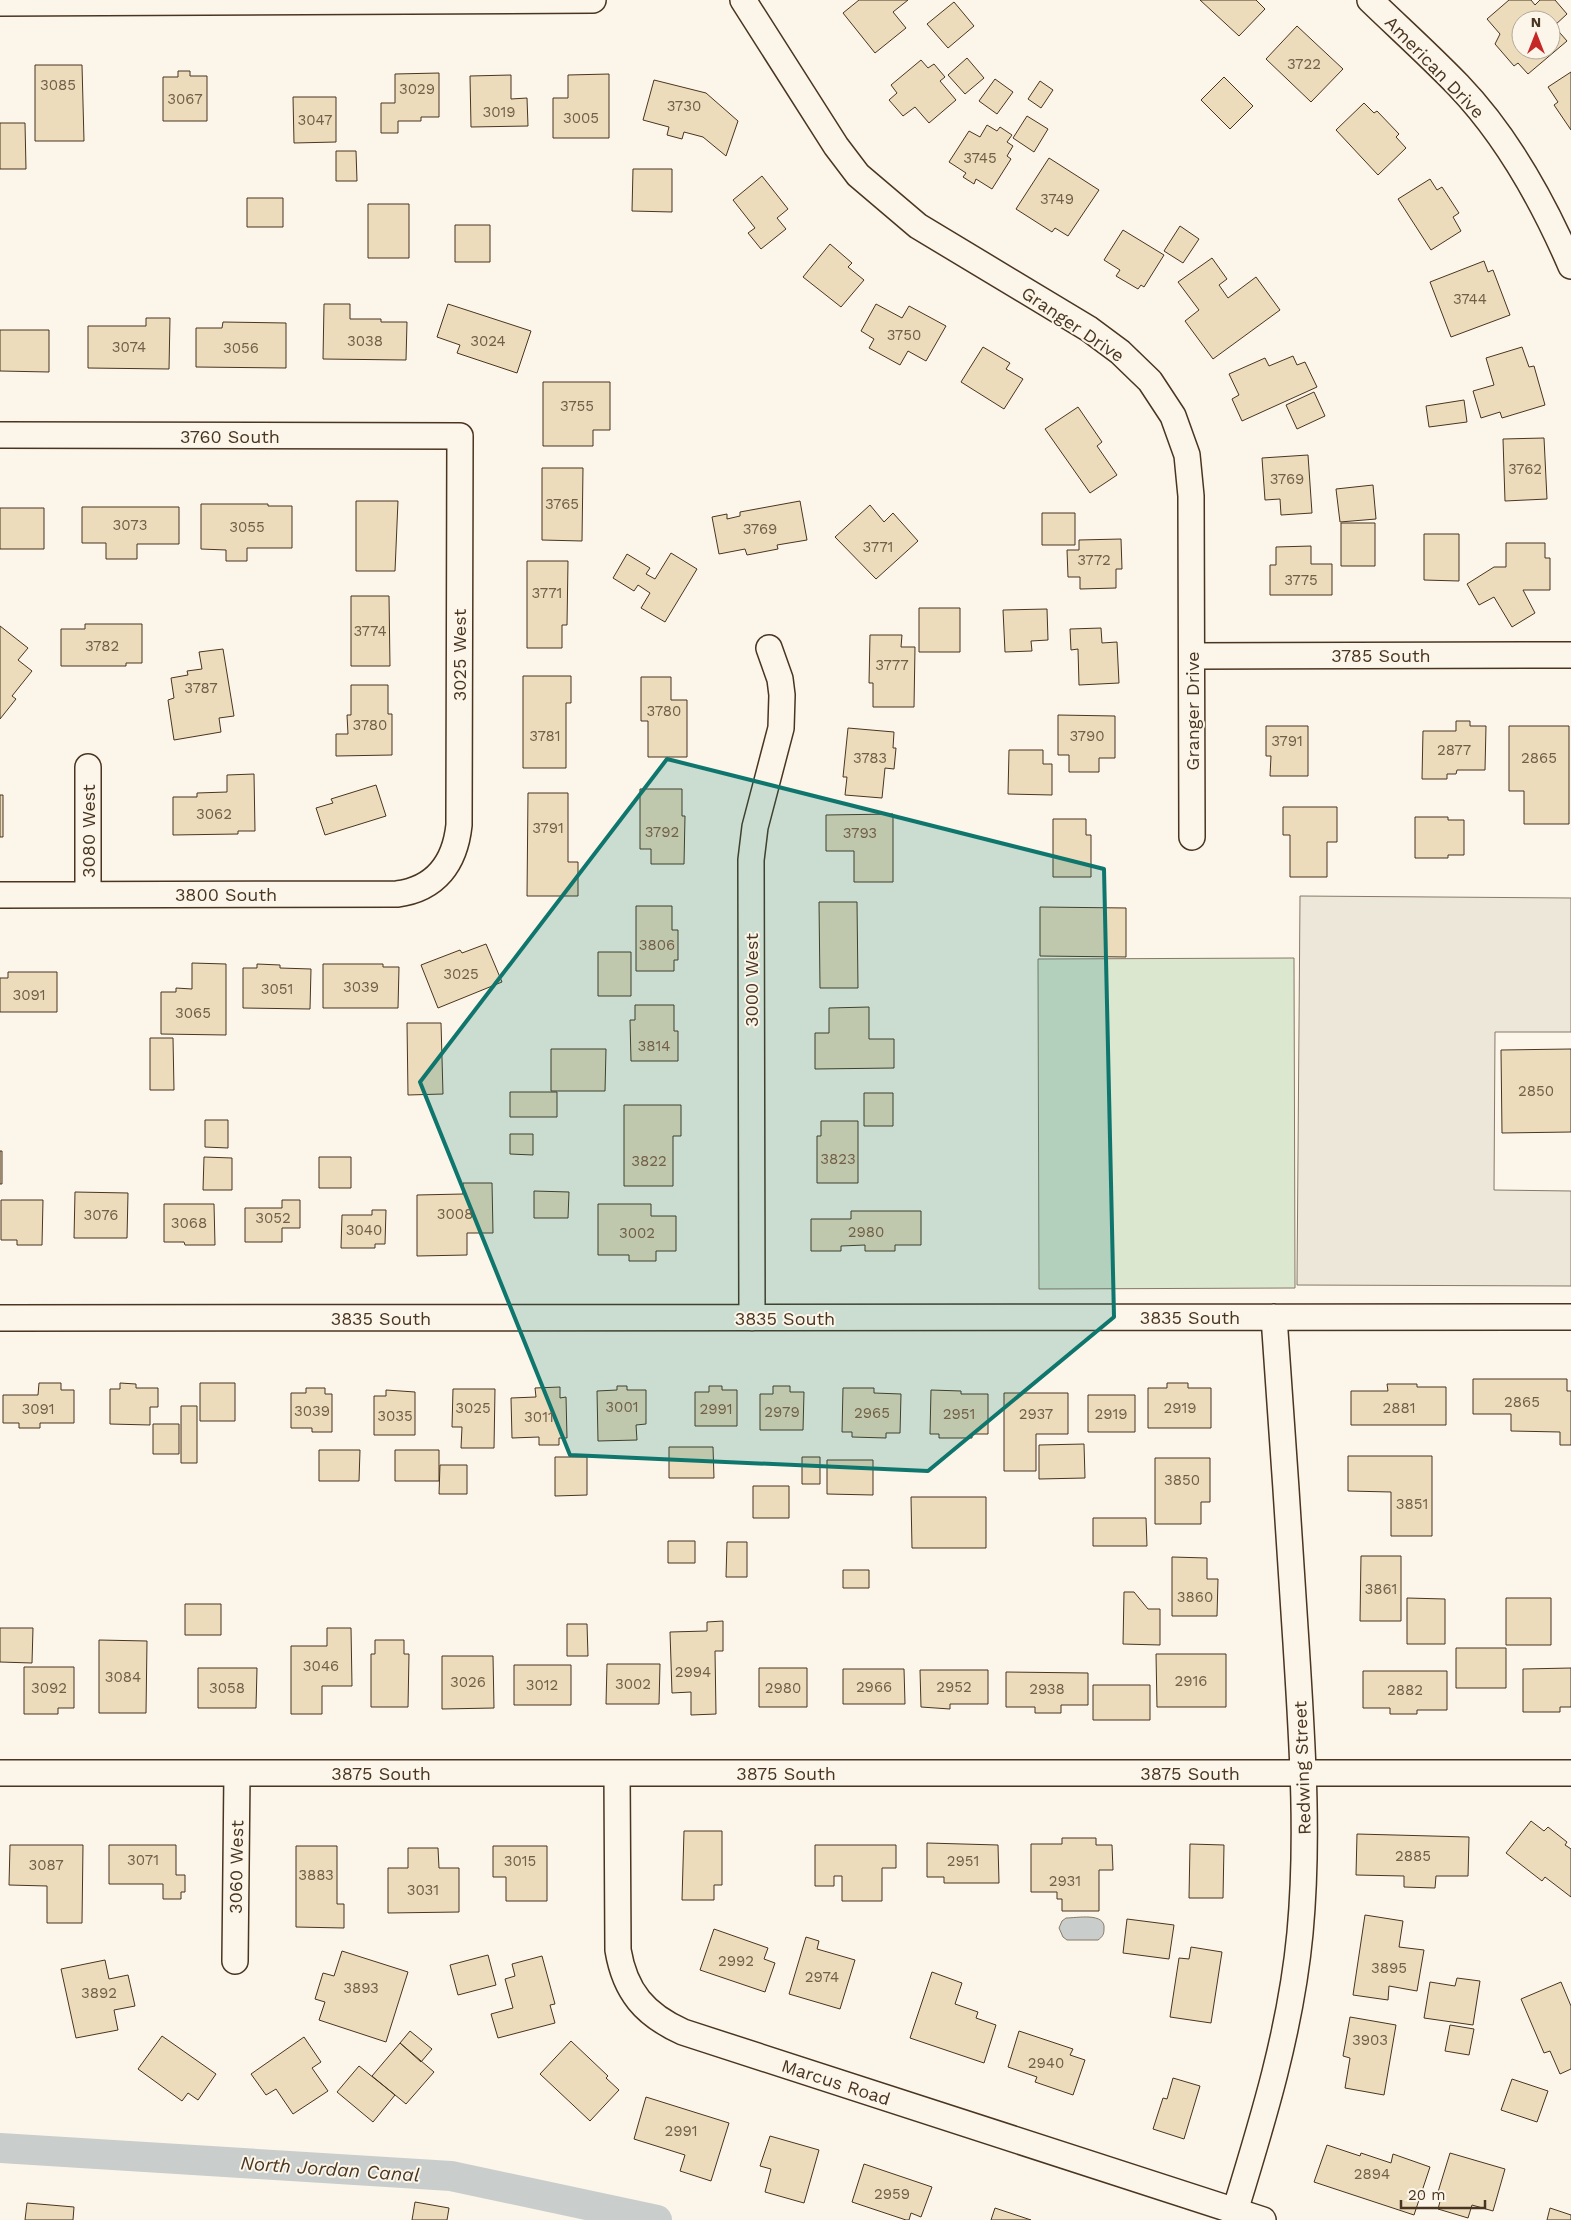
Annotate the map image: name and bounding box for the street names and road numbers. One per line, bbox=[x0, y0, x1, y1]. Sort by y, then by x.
street label: American Drive bbox=[1381, 12, 1489, 122]
street label: Granger Drive bbox=[1018, 282, 1128, 366]
street label: 3760 South bbox=[180, 426, 280, 447]
street label: 3025 West bbox=[449, 608, 470, 701]
street label: 3785 South bbox=[1331, 645, 1431, 666]
street label: Granger Drive bbox=[1182, 651, 1203, 771]
street label: 3080 West bbox=[78, 784, 99, 878]
street label: 3800 South bbox=[175, 884, 277, 905]
street label: 3000 West bbox=[741, 933, 762, 1027]
street label: 3835 South bbox=[1140, 1307, 1240, 1328]
street label: 3835 South bbox=[331, 1308, 431, 1329]
street label: 3835 South bbox=[735, 1308, 835, 1329]
street label: Redwing Street bbox=[1289, 1700, 1315, 1835]
street label: 3875 South bbox=[331, 1763, 431, 1784]
street label: 3875 South bbox=[736, 1763, 836, 1784]
street label: 3875 South bbox=[1140, 1763, 1240, 1784]
street label: 3060 West bbox=[225, 1820, 247, 1914]
street label: Marcus Road bbox=[779, 2055, 893, 2109]

